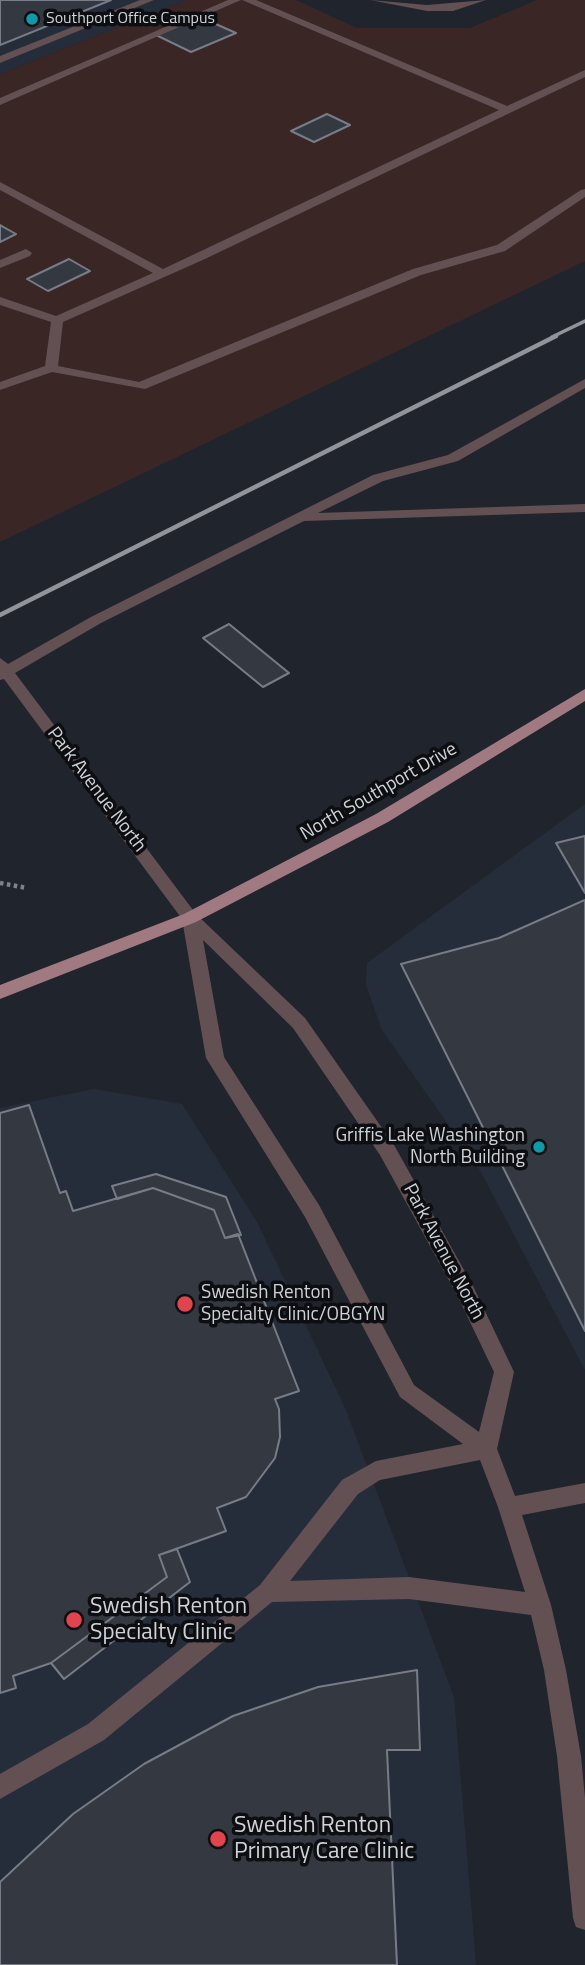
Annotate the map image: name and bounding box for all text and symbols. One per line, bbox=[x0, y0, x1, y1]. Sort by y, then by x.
place label: Southport Office Campus bbox=[46, 9, 215, 29]
marker: Southport Office Campus bbox=[24, 11, 40, 27]
street label: Park Avenue North bbox=[42, 723, 150, 857]
street label: North Southport Drive bbox=[297, 738, 461, 846]
place label: Griffis Lake Washington North Building bbox=[335, 1125, 525, 1169]
marker: Griffis Lake Washington North Building bbox=[531, 1139, 547, 1155]
street label: Park Avenue North bbox=[398, 1180, 488, 1324]
place label: Swedish Renton Specialty Clinic/OBGYN bbox=[201, 1282, 385, 1326]
marker: Swedish Renton Specialty Clinic/OBGYN bbox=[175, 1294, 195, 1314]
place label: Swedish Renton Specialty Clinic bbox=[90, 1593, 247, 1647]
marker: Swedish Renton Specialty Clinic bbox=[64, 1610, 84, 1630]
place label: Swedish Renton Primary Care Clinic bbox=[234, 1812, 414, 1866]
marker: Swedish Renton Primary Care Clinic bbox=[208, 1829, 228, 1849]

